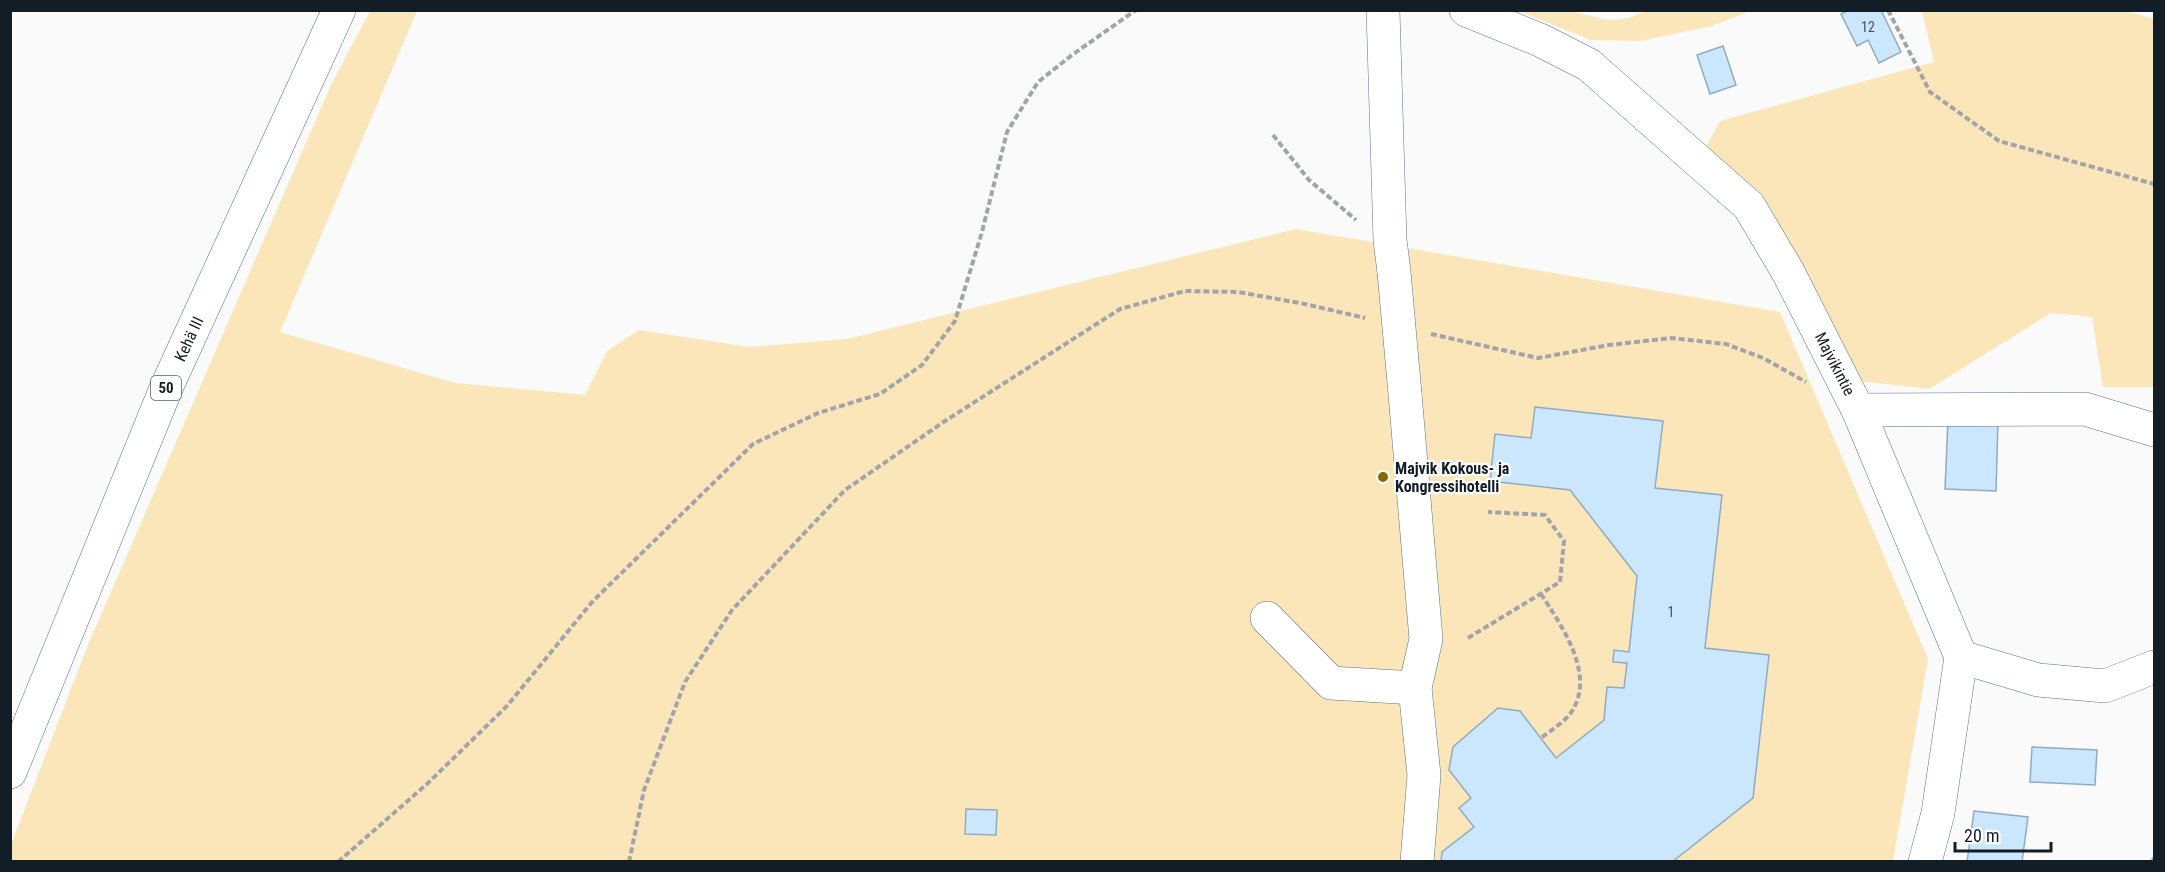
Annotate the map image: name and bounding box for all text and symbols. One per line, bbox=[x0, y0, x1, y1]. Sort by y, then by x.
house number: 12 bbox=[1861, 19, 1875, 35]
street label: Kehä III bbox=[170, 314, 208, 364]
street label: Majvikintie bbox=[1811, 329, 1859, 399]
road number: 50 bbox=[151, 376, 181, 400]
place label: Majvik Kokous- ja Kongressihotelli bbox=[1395, 459, 1510, 496]
marker: Majvik Kokous- ja Kongressihotelli bbox=[1376, 470, 1390, 484]
house number: 1 bbox=[1668, 604, 1674, 620]
scale bar bbox=[1955, 815, 2051, 853]
text: 20 m bbox=[1964, 825, 1999, 846]

